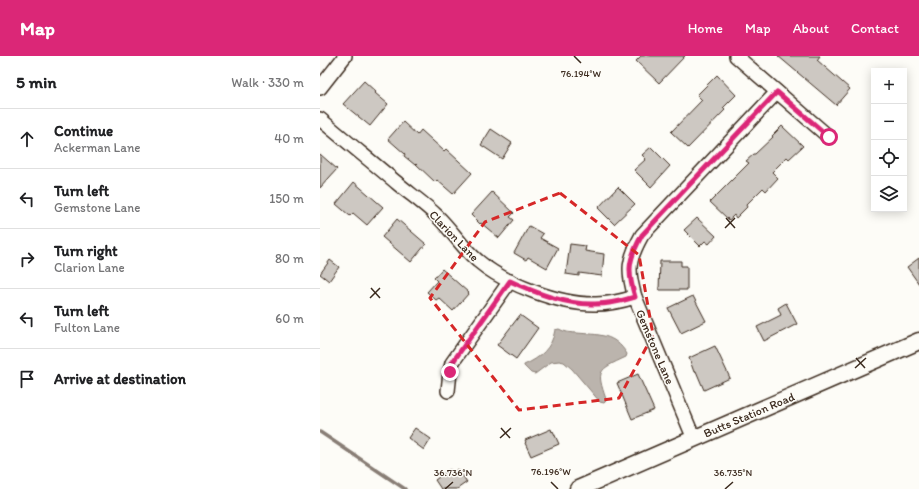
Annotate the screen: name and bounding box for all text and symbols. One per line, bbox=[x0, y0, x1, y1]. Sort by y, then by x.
text: Map bbox=[20, 17, 55, 40]
text: Home bbox=[688, 20, 723, 37]
text: Map bbox=[745, 20, 771, 37]
text: About bbox=[793, 20, 829, 37]
text: Contact bbox=[851, 20, 899, 37]
text: 76.194°W bbox=[561, 67, 601, 80]
map controls bbox=[871, 68, 907, 212]
button: + bbox=[871, 68, 907, 104]
text: 5 min bbox=[16, 72, 56, 92]
text: Walk · 330 m bbox=[231, 75, 304, 90]
button: − bbox=[871, 104, 907, 140]
text: Continue bbox=[54, 122, 113, 140]
icon: ahead bbox=[16, 128, 38, 150]
route start bbox=[820, 128, 838, 146]
text: 40 m bbox=[274, 131, 304, 146]
text: Ackerman Lane bbox=[54, 140, 140, 155]
button: locate bbox=[871, 140, 907, 176]
button: layers bbox=[871, 176, 907, 212]
text: Turn left bbox=[54, 182, 109, 200]
icon: left bbox=[16, 188, 38, 210]
text: 150 m bbox=[269, 191, 304, 206]
text: Gemstone Lane bbox=[54, 200, 140, 215]
street label: Clarion Lane bbox=[426, 208, 482, 265]
text: Turn right bbox=[54, 242, 118, 260]
icon: right bbox=[16, 248, 38, 270]
text: 80 m bbox=[275, 251, 304, 266]
text: Clarion Lane bbox=[54, 260, 125, 275]
text: Turn left bbox=[54, 302, 109, 320]
icon: left bbox=[16, 308, 38, 330]
street label: Gemstone Lane bbox=[633, 308, 677, 387]
text: 60 m bbox=[275, 311, 304, 326]
text: Fulton Lane bbox=[54, 320, 120, 335]
route end bbox=[441, 363, 459, 381]
icon: arrive bbox=[16, 368, 38, 390]
text: Arrive at destination bbox=[54, 370, 186, 388]
street label: Butts Station Road bbox=[701, 389, 797, 440]
text: 76.196°W bbox=[531, 465, 571, 478]
text: 36.736°N bbox=[434, 466, 473, 479]
text: 36.735°N bbox=[714, 466, 753, 479]

